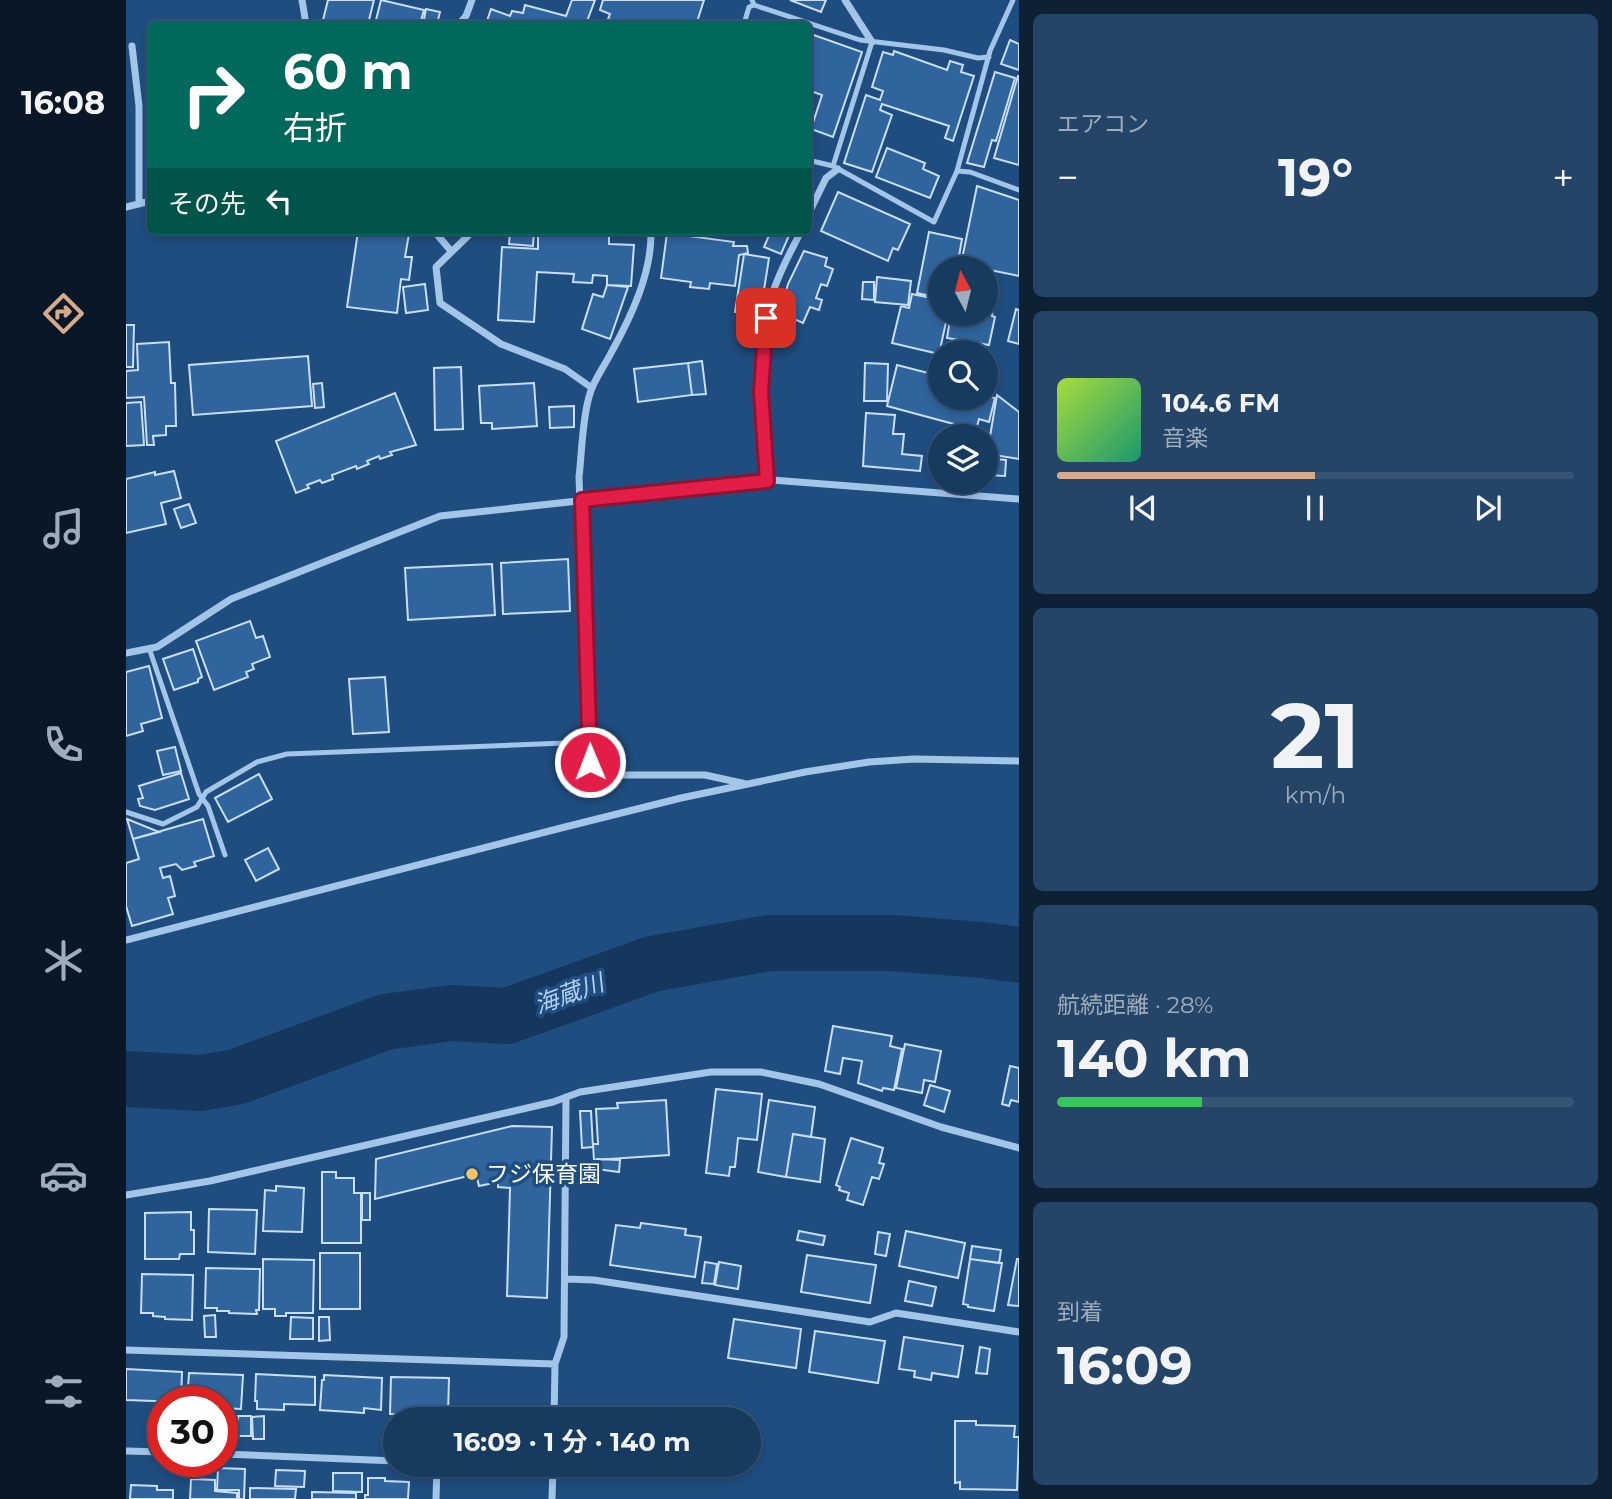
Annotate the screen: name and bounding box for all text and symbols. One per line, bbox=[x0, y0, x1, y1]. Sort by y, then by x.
text: 60 m bbox=[283, 42, 413, 101]
icon: right bbox=[168, 49, 259, 140]
text: 16:08 bbox=[21, 83, 105, 122]
text: 右折 bbox=[283, 108, 347, 147]
text: エアコン bbox=[1057, 110, 1149, 138]
text: 19° bbox=[1278, 146, 1353, 209]
text: − bbox=[1057, 154, 1079, 201]
text: + bbox=[1552, 154, 1574, 201]
icon: left bbox=[260, 182, 298, 220]
text: その先 bbox=[168, 188, 246, 220]
north arrow bbox=[928, 256, 998, 326]
map controls bbox=[928, 256, 998, 494]
pin bbox=[736, 288, 796, 348]
icon: directions bbox=[39, 289, 88, 338]
icon: arrive bbox=[747, 299, 785, 337]
button: search bbox=[928, 340, 998, 410]
text: 104.6 FM bbox=[1162, 387, 1280, 419]
button: layers bbox=[928, 424, 998, 494]
text: 音楽 bbox=[1162, 424, 1208, 452]
icon: previous bbox=[1124, 489, 1162, 527]
icon: pause bbox=[1296, 489, 1334, 527]
icon: next bbox=[1469, 489, 1507, 527]
icon: music bbox=[39, 504, 88, 553]
text: 21 bbox=[1271, 680, 1360, 791]
icon: phone bbox=[39, 720, 88, 769]
position arrow bbox=[553, 725, 627, 799]
text: km/h bbox=[1285, 781, 1346, 809]
icon: climate bbox=[39, 936, 88, 985]
water label: 海蔵川 bbox=[530, 967, 610, 1019]
text: 航続距離 · 28% bbox=[1057, 991, 1213, 1019]
text: 140 km bbox=[1057, 1027, 1252, 1090]
icon: car bbox=[39, 1151, 88, 1200]
place label: フジ保育園 bbox=[486, 1160, 601, 1188]
marker: フジ保育園 bbox=[464, 1166, 480, 1182]
text: 到着 bbox=[1057, 1298, 1103, 1326]
text: 16:09 bbox=[1057, 1334, 1193, 1397]
icon: filters bbox=[39, 1367, 88, 1416]
speed limit sign: 30 bbox=[147, 1386, 238, 1477]
text: 16:09 · 1 分 · 140 m bbox=[454, 1426, 690, 1458]

